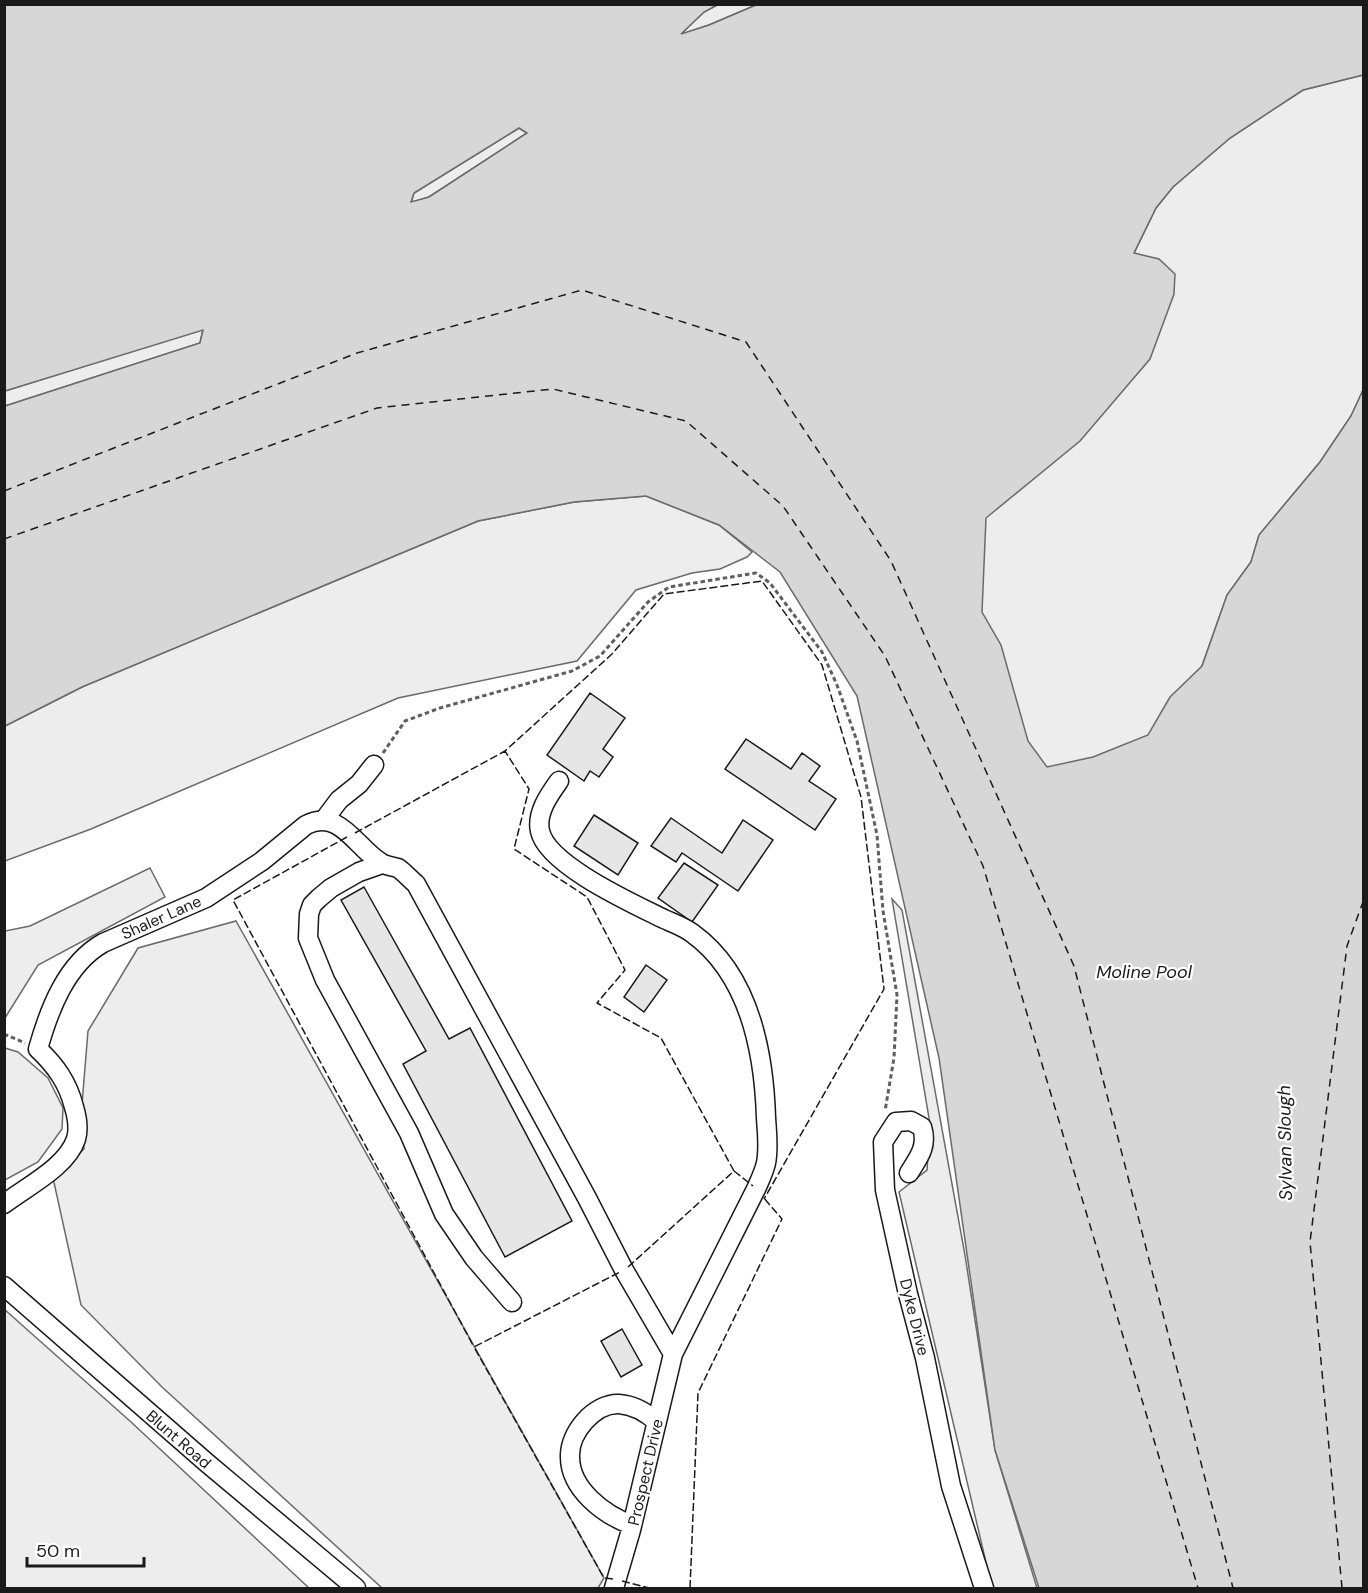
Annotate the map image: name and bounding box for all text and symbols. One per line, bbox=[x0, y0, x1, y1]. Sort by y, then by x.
street label: Shaler Lane bbox=[118, 890, 204, 944]
water label: Moline Pool bbox=[1096, 960, 1193, 984]
water label: Sylvan Slough bbox=[1272, 1085, 1298, 1201]
street label: Dyke Drive bbox=[895, 1276, 934, 1358]
street label: Blunt Road bbox=[142, 1405, 216, 1473]
street label: Prospect Drive bbox=[623, 1417, 668, 1528]
scale bar bbox=[27, 1530, 144, 1568]
text: 50 m bbox=[36, 1539, 80, 1563]

